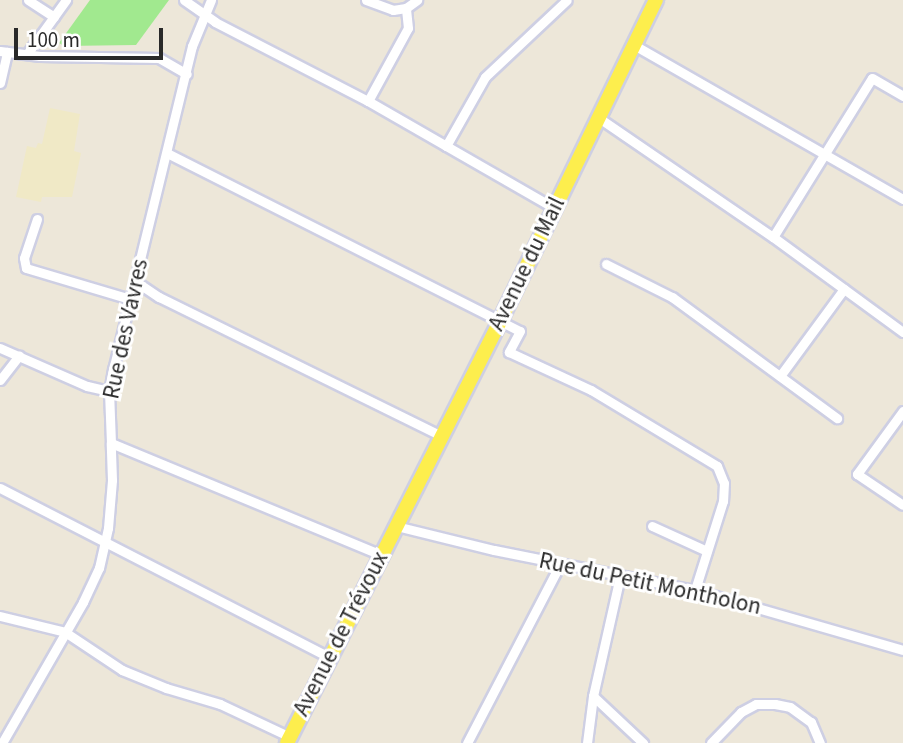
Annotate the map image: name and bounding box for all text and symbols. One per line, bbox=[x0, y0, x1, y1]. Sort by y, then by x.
scale bar bbox=[18, 14, 166, 58]
text: 100 m bbox=[27, 25, 80, 55]
street label: Avenue du Mail bbox=[483, 193, 571, 335]
street label: Rue des Vavres bbox=[98, 256, 154, 402]
street label: Avenue de Trévoux bbox=[288, 547, 394, 721]
street label: Rue du Petit Montholon bbox=[536, 547, 764, 621]

